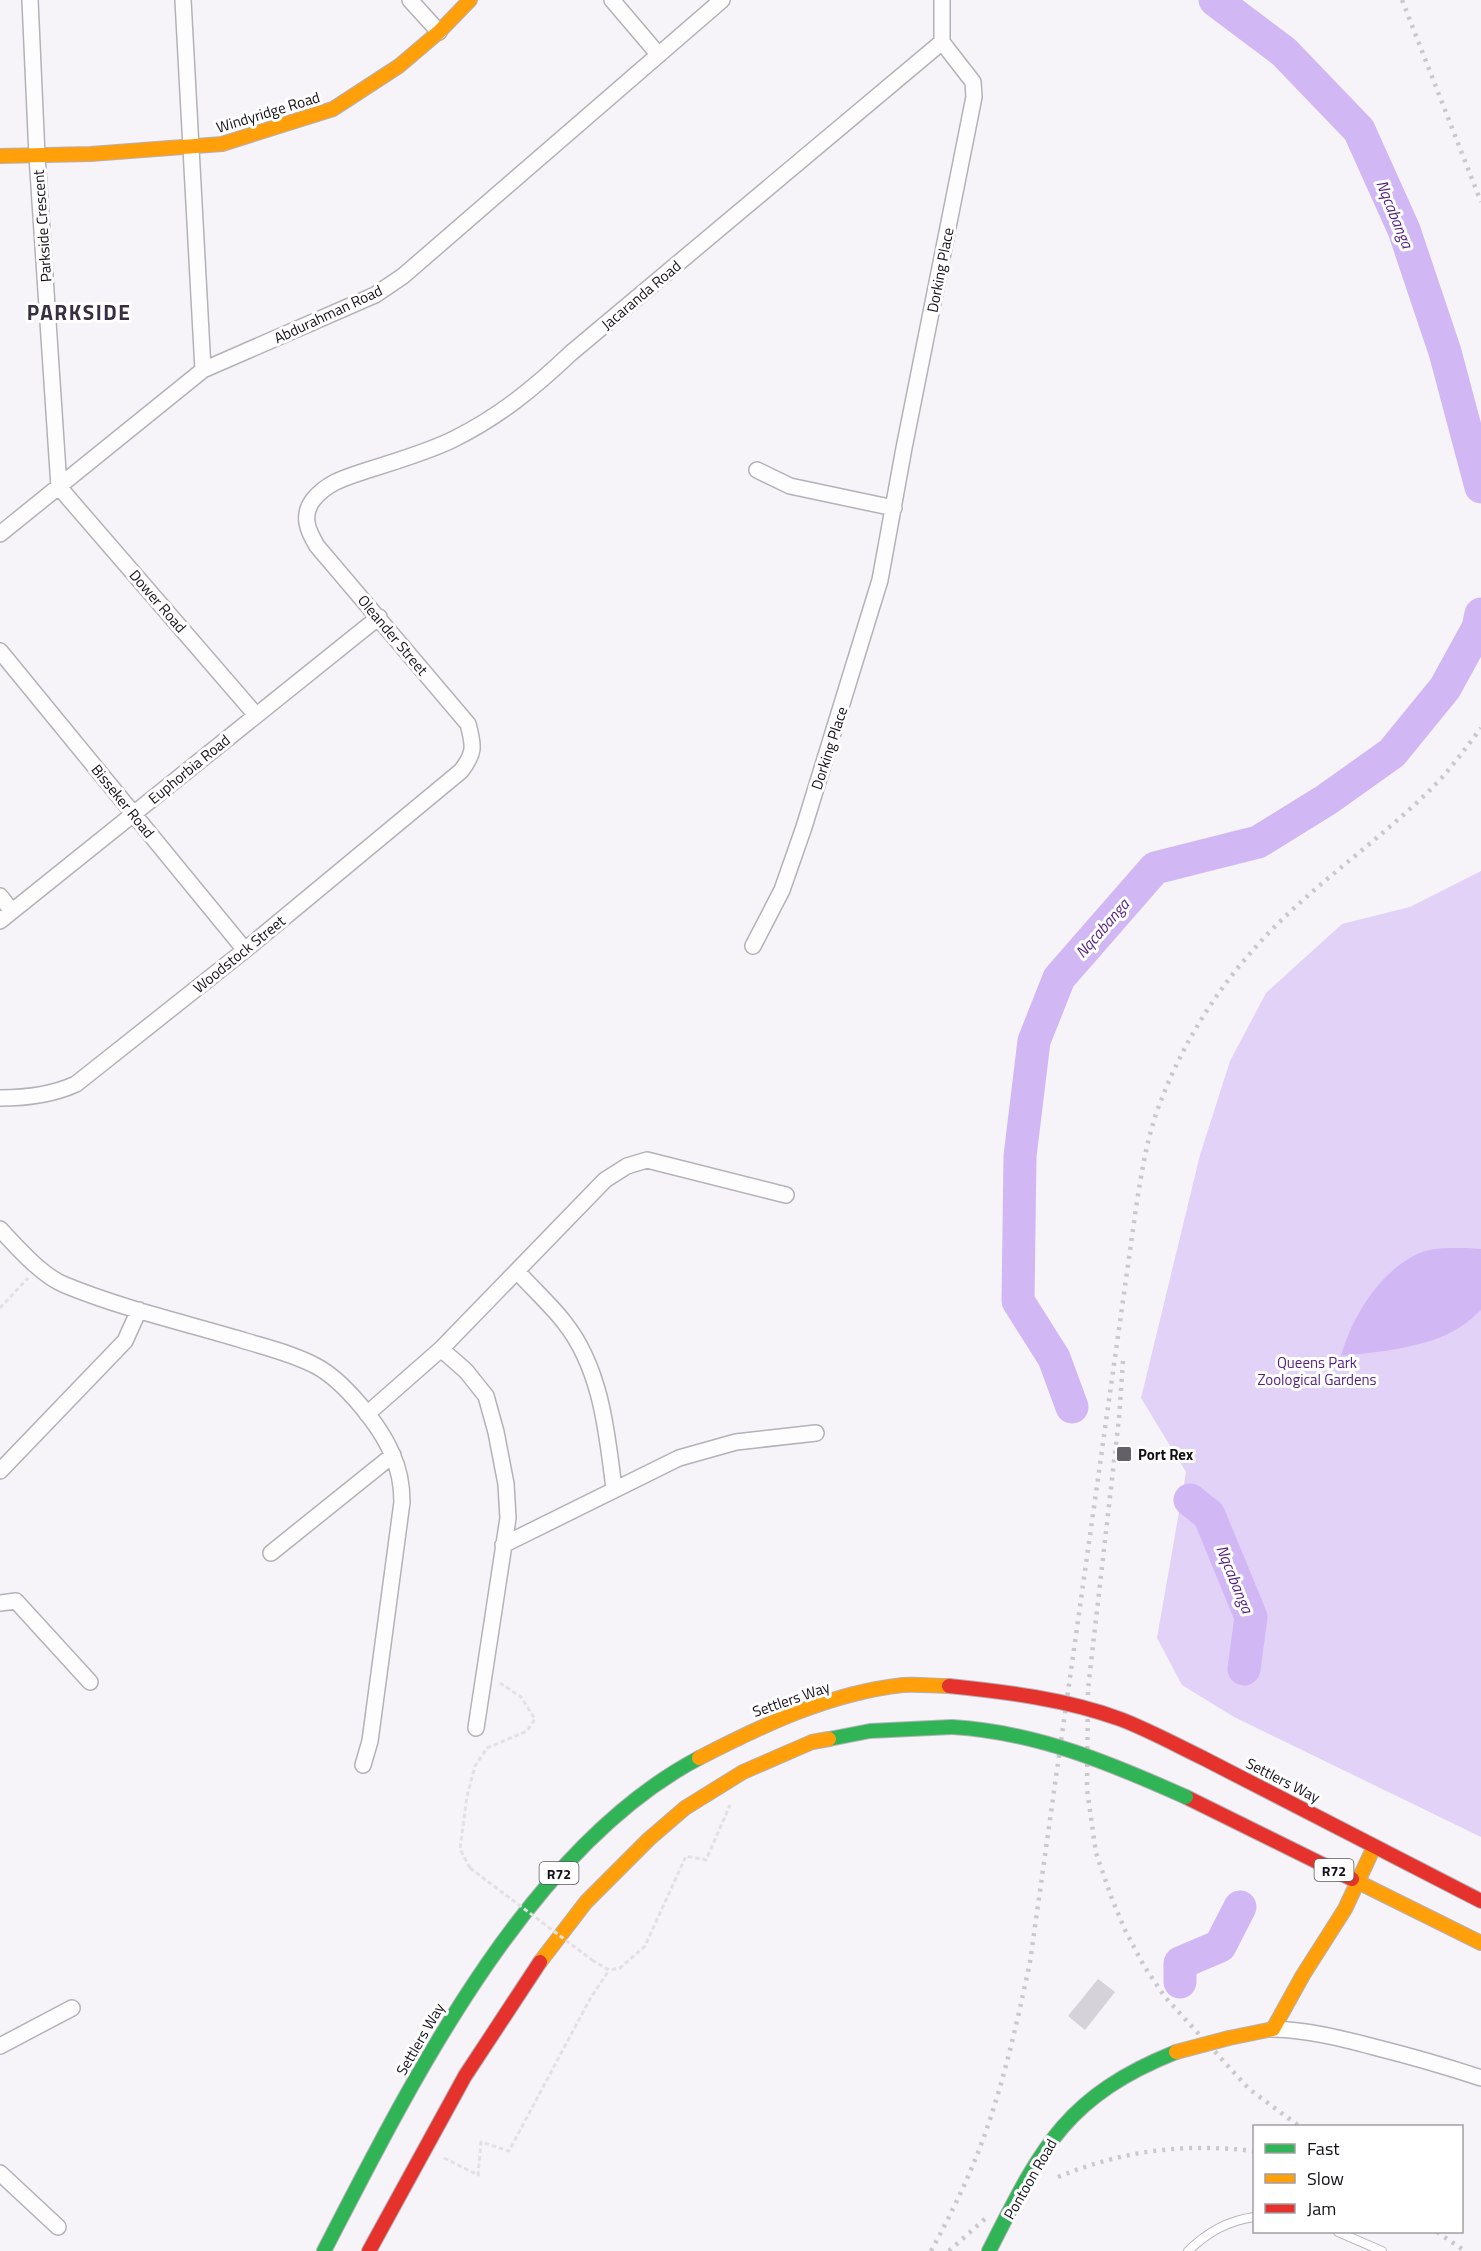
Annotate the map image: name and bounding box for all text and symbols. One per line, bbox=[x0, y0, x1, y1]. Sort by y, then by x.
street label: Windyridge Road bbox=[213, 85, 323, 139]
street label: Parkside Crescent bbox=[27, 168, 57, 283]
water label: Nqcabanga bbox=[1370, 176, 1420, 253]
street label: Dorking Place bbox=[920, 225, 960, 315]
street label: Jacaranda Road bbox=[596, 255, 686, 335]
street label: Abdurahman Road bbox=[270, 279, 386, 349]
district label: PARKSIDE bbox=[27, 296, 131, 328]
street label: Dower Road bbox=[124, 564, 192, 638]
street label: Oleander Street bbox=[352, 590, 434, 681]
street label: Dorking Place bbox=[805, 703, 853, 793]
street label: Euphorbia Road bbox=[143, 729, 235, 809]
street label: Bisseker Road bbox=[86, 759, 160, 843]
water label: Nqcabanga bbox=[1069, 892, 1135, 963]
street label: Woodstock Street bbox=[188, 909, 291, 998]
park label: Queens Park Zoological Gardens bbox=[1257, 1351, 1377, 1391]
place label: Port Rex bbox=[1138, 1443, 1193, 1466]
marker: Port Rex bbox=[1115, 1445, 1133, 1463]
water label: Nqcabanga bbox=[1210, 1541, 1260, 1618]
street label: Settlers Way bbox=[749, 1675, 833, 1723]
street label: Settlers Way bbox=[1242, 1751, 1324, 1809]
road number: R72 bbox=[1314, 1859, 1354, 1881]
road number: R72 bbox=[540, 1862, 578, 1884]
street label: Settlers Way bbox=[390, 1998, 450, 2080]
legend bbox=[1253, 2125, 1463, 2233]
street label: Pontoon Road bbox=[998, 2134, 1062, 2224]
text: Fast bbox=[1307, 2135, 1340, 2162]
text: Slow bbox=[1307, 2165, 1344, 2192]
text: Jam bbox=[1307, 2195, 1336, 2222]

